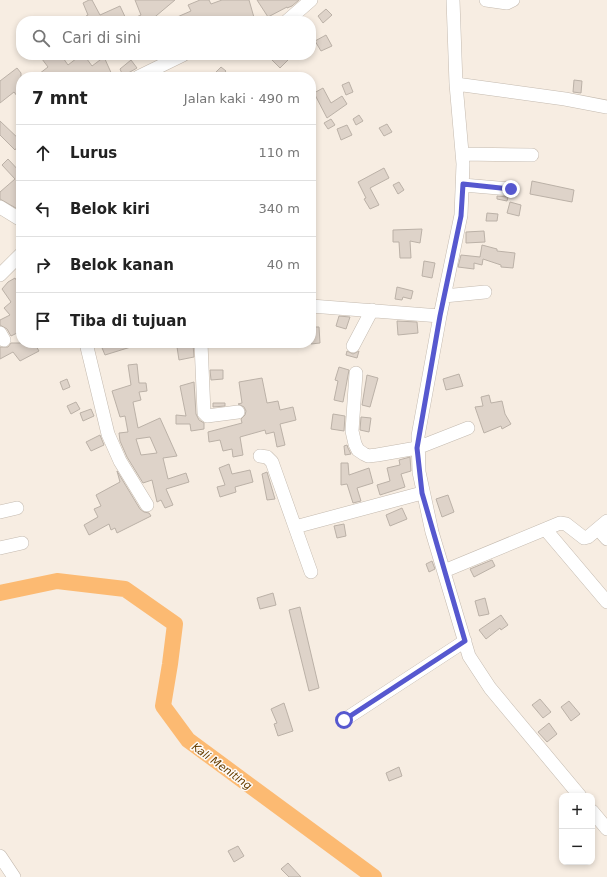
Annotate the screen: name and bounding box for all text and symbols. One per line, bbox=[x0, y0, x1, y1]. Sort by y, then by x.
search box bbox=[16, 16, 316, 60]
icon: search bbox=[30, 27, 52, 49]
text: Cari di sini bbox=[62, 29, 141, 47]
text: 7 mnt bbox=[32, 88, 88, 108]
text: Jalan kaki · 490 m bbox=[184, 91, 300, 106]
icon: ahead bbox=[32, 142, 54, 164]
text: Lurus bbox=[70, 144, 117, 162]
text: 110 m bbox=[258, 145, 300, 160]
route end bbox=[502, 180, 520, 198]
icon: left bbox=[32, 198, 54, 220]
text: Belok kiri bbox=[70, 200, 150, 218]
text: 340 m bbox=[258, 201, 300, 216]
icon: right bbox=[32, 254, 54, 276]
text: Belok kanan bbox=[70, 256, 174, 274]
text: 40 m bbox=[267, 257, 300, 272]
icon: arrive bbox=[32, 310, 54, 332]
text: Tiba di tujuan bbox=[70, 312, 187, 330]
route start bbox=[335, 711, 353, 729]
water label: Kali Meniting bbox=[189, 740, 254, 792]
map controls bbox=[559, 793, 595, 865]
button: + bbox=[559, 793, 595, 829]
button: − bbox=[559, 829, 595, 865]

